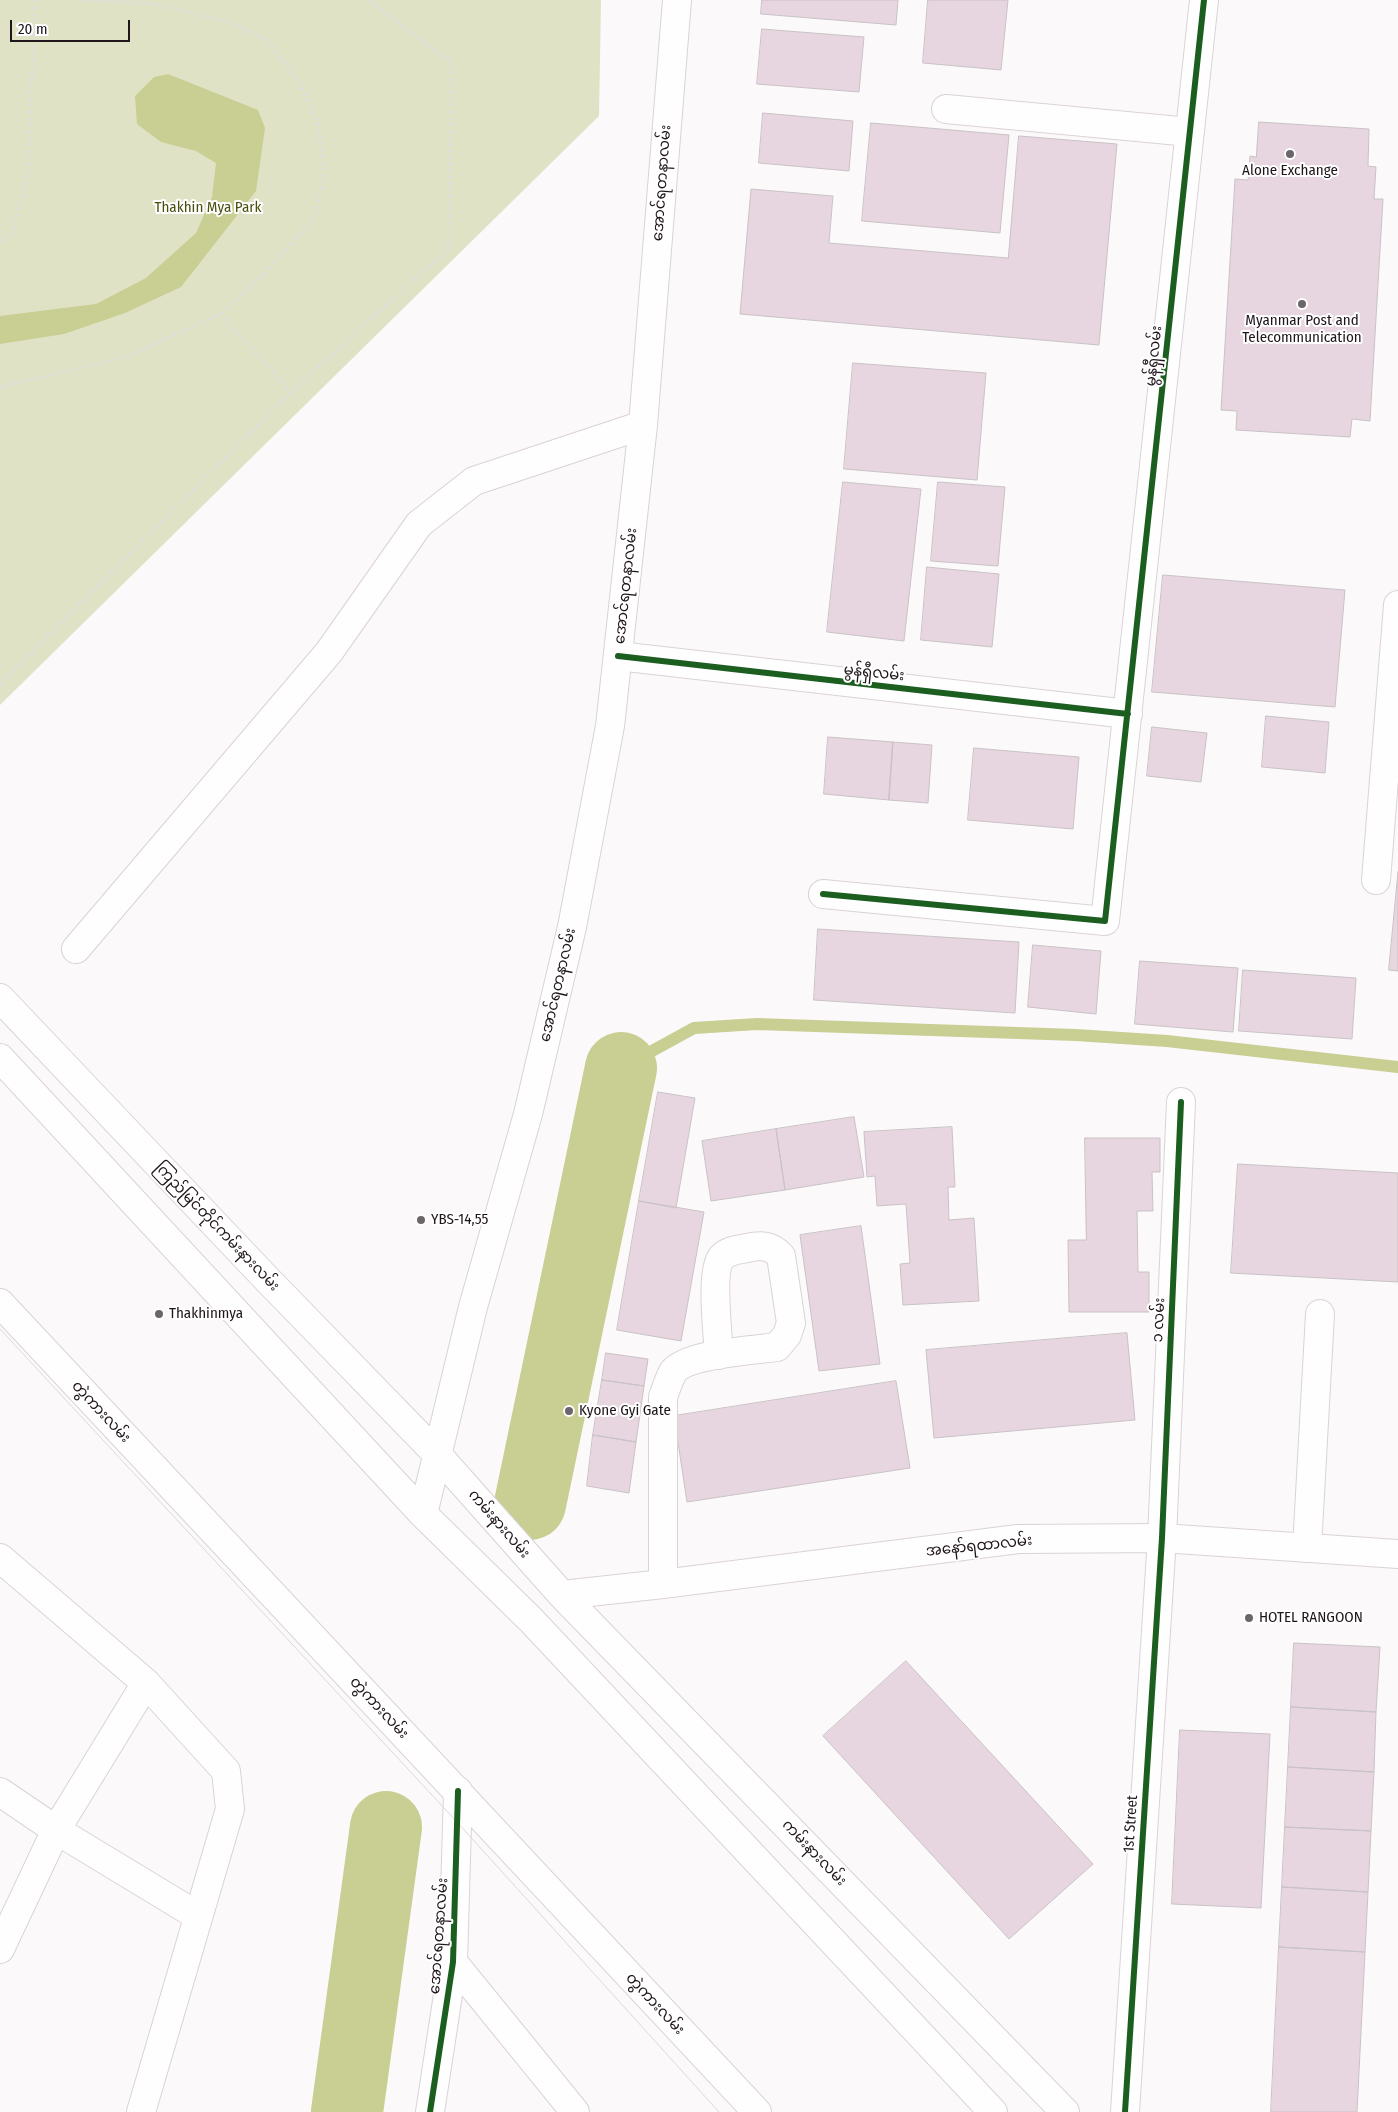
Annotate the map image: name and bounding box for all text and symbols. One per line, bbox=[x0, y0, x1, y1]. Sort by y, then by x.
scale bar bbox=[12, 10, 132, 42]
text: 20 m bbox=[18, 20, 48, 38]
street label: အောင်ရတနာလမ်း bbox=[649, 124, 675, 242]
marker: Alone Exchange bbox=[1284, 148, 1296, 160]
place label: Alone Exchange bbox=[1242, 162, 1338, 180]
park label: Thakhin Mya Park bbox=[155, 199, 261, 217]
marker: Myanmar Post and Telecommunication bbox=[1296, 298, 1308, 310]
place label: Myanmar Post and Telecommunication bbox=[1242, 312, 1362, 347]
street label: မွန်ရှီလမ်း bbox=[1142, 325, 1166, 387]
street label: အောင်ရတနာလမ်း bbox=[611, 527, 641, 645]
street label: မွန်ရှီလမ်း bbox=[843, 661, 905, 685]
street label: အောင်ရတနာလမ်း bbox=[536, 926, 580, 1044]
street label: ကြည်မြင်တိုင်ကမ်းနားလမ်း bbox=[151, 1159, 283, 1295]
place label: YBS-14,55 bbox=[431, 1211, 488, 1229]
marker: YBS-14,55 bbox=[415, 1214, 427, 1226]
street label: ၁ လမ်း bbox=[1149, 1297, 1169, 1343]
place label: Thakhinmya bbox=[169, 1305, 243, 1323]
marker: Thakhinmya bbox=[153, 1308, 165, 1320]
street label: တွဲကားလမ်း bbox=[68, 1377, 134, 1447]
place label: Kyone Gyi Gate bbox=[579, 1402, 671, 1420]
marker: Kyone Gyi Gate bbox=[563, 1405, 575, 1417]
street label: ကမ်းနားလမ်း bbox=[464, 1486, 534, 1562]
street label: အနော်ရထာလမ်း bbox=[925, 1531, 1033, 1561]
place label: HOTEL RANGOON bbox=[1259, 1609, 1363, 1627]
marker: HOTEL RANGOON bbox=[1243, 1612, 1255, 1624]
street label: တွဲကားလမ်း bbox=[346, 1673, 412, 1743]
street label: 1st Street bbox=[1120, 1795, 1142, 1853]
street label: ကမ်းနားလမ်း bbox=[778, 1816, 850, 1890]
street label: အောင်ရတနာလမ်း bbox=[426, 1877, 452, 1995]
street label: တွဲကားလမ်း bbox=[622, 1969, 688, 2039]

